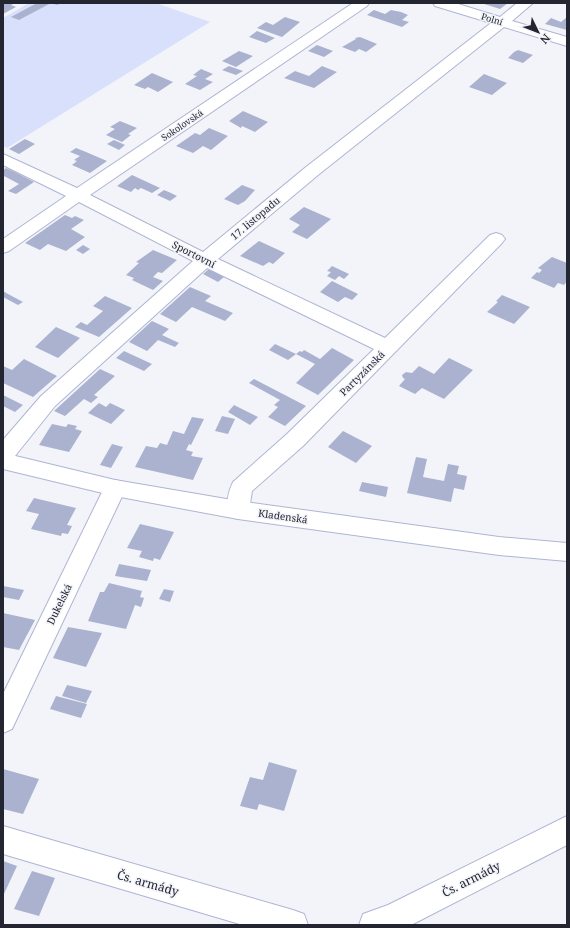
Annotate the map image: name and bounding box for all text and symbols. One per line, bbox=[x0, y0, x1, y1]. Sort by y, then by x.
street label: Polní bbox=[480, 10, 505, 28]
north arrow bbox=[518, 12, 558, 52]
text: N bbox=[537, 31, 554, 48]
street label: Sokolovská bbox=[158, 106, 206, 144]
street label: 17. listopadu bbox=[227, 193, 283, 243]
street label: Sportovní bbox=[170, 237, 219, 271]
street label: Partyzánská bbox=[336, 347, 388, 399]
street label: Kladenská bbox=[257, 506, 309, 526]
street label: Dukelská bbox=[43, 581, 75, 627]
street label: Čs. armády bbox=[439, 857, 503, 901]
street label: Čs. armády bbox=[115, 866, 181, 900]

